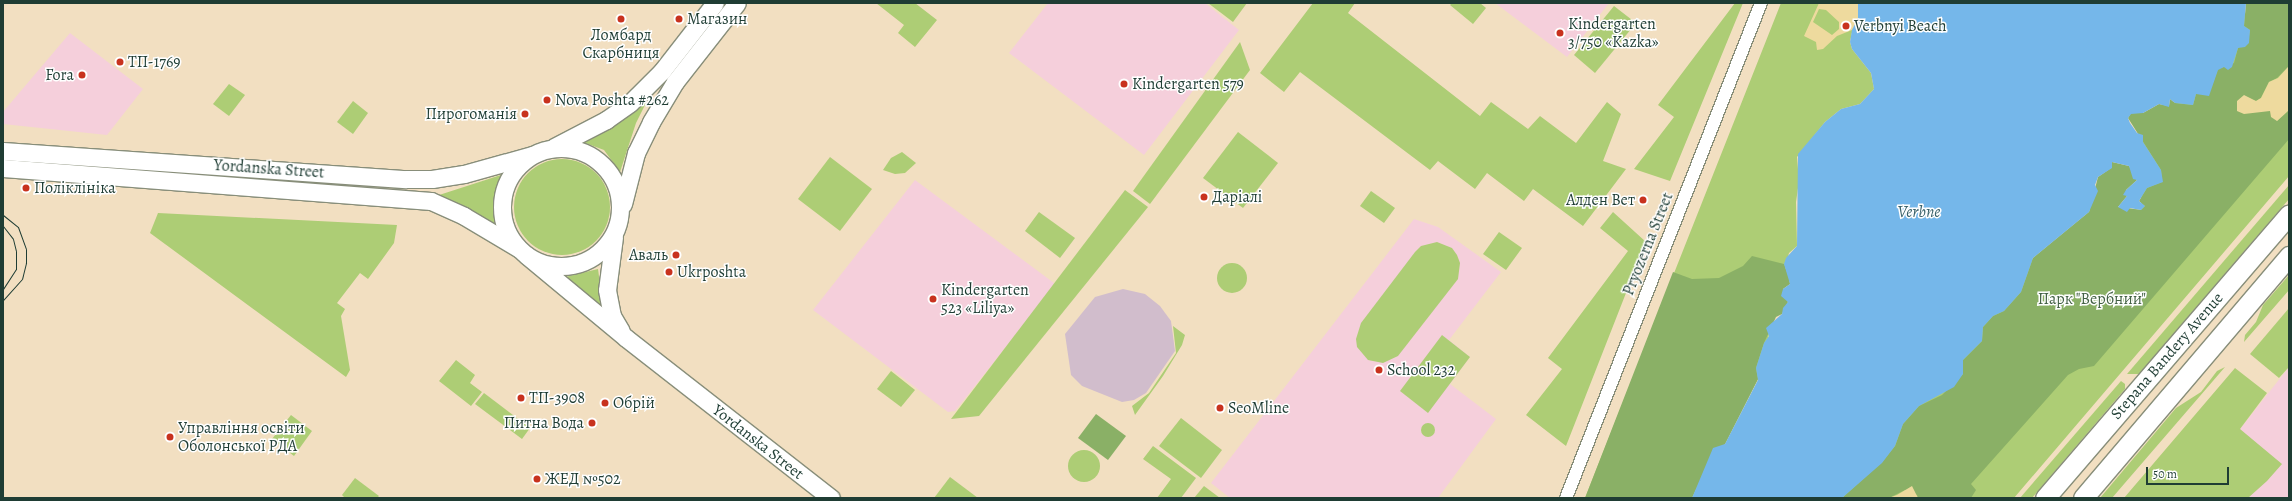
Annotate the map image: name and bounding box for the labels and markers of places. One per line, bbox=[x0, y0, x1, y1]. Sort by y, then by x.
place label: Магазин bbox=[687, 9, 747, 29]
marker: Ломбард Скарбниця bbox=[616, 14, 626, 24]
marker: Магазин bbox=[674, 14, 684, 24]
place label: Kindergarten 3/750 «Kazka» bbox=[1568, 14, 1659, 52]
place label: Verbnyi Beach bbox=[1854, 16, 1947, 36]
marker: Verbnyi Beach bbox=[1841, 21, 1851, 31]
place label: Ломбард Скарбниця bbox=[582, 25, 660, 63]
marker: Kindergarten 3/750 «Kazka» bbox=[1555, 28, 1565, 38]
place label: ТП-1769 bbox=[128, 52, 181, 72]
marker: ТП-1769 bbox=[115, 57, 125, 67]
place label: Fora bbox=[45, 65, 74, 85]
marker: Fora bbox=[77, 70, 87, 80]
place label: Kindergarten 579 bbox=[1132, 74, 1244, 94]
marker: Kindergarten 579 bbox=[1119, 79, 1129, 89]
place label: Nova Poshta #262 bbox=[555, 90, 669, 110]
marker: Nova Poshta #262 bbox=[542, 95, 552, 105]
place label: Пирогоманія bbox=[425, 104, 517, 124]
marker: Пирогоманія bbox=[520, 109, 530, 119]
place label: Поліклініка bbox=[34, 178, 116, 198]
marker: Поліклініка bbox=[21, 183, 31, 193]
place label: Даріалі bbox=[1212, 187, 1262, 207]
place label: Алден Вет bbox=[1566, 190, 1635, 210]
marker: Даріалі bbox=[1199, 192, 1209, 202]
marker: Алден Вет bbox=[1638, 195, 1648, 205]
place label: Аваль bbox=[629, 245, 668, 265]
marker: Аваль bbox=[671, 250, 681, 260]
place label: Ukrposhta bbox=[677, 262, 746, 282]
marker: Ukrposhta bbox=[664, 267, 674, 277]
place label: Kindergarten 523 «Liliya» bbox=[941, 280, 1029, 318]
marker: Kindergarten 523 «Liliya» bbox=[928, 294, 938, 304]
place label: School 232 bbox=[1387, 360, 1455, 380]
marker: School 232 bbox=[1374, 365, 1384, 375]
place label: ТП-3908 bbox=[529, 388, 585, 408]
marker: ТП-3908 bbox=[516, 393, 526, 403]
place label: Обрій bbox=[613, 393, 655, 413]
marker: Обрій bbox=[600, 398, 610, 408]
place label: SeoMline bbox=[1228, 398, 1289, 418]
marker: SeoMline bbox=[1215, 403, 1225, 413]
place label: Питна Вода bbox=[504, 413, 584, 433]
place label: Управління освіти Оболонської РДА bbox=[178, 418, 305, 456]
marker: Питна Вода bbox=[587, 418, 597, 428]
marker: Управління освіти Оболонської РДА bbox=[165, 432, 175, 442]
place label: ЖЕД №502 bbox=[545, 469, 621, 489]
marker: ЖЕД №502 bbox=[532, 474, 542, 484]

